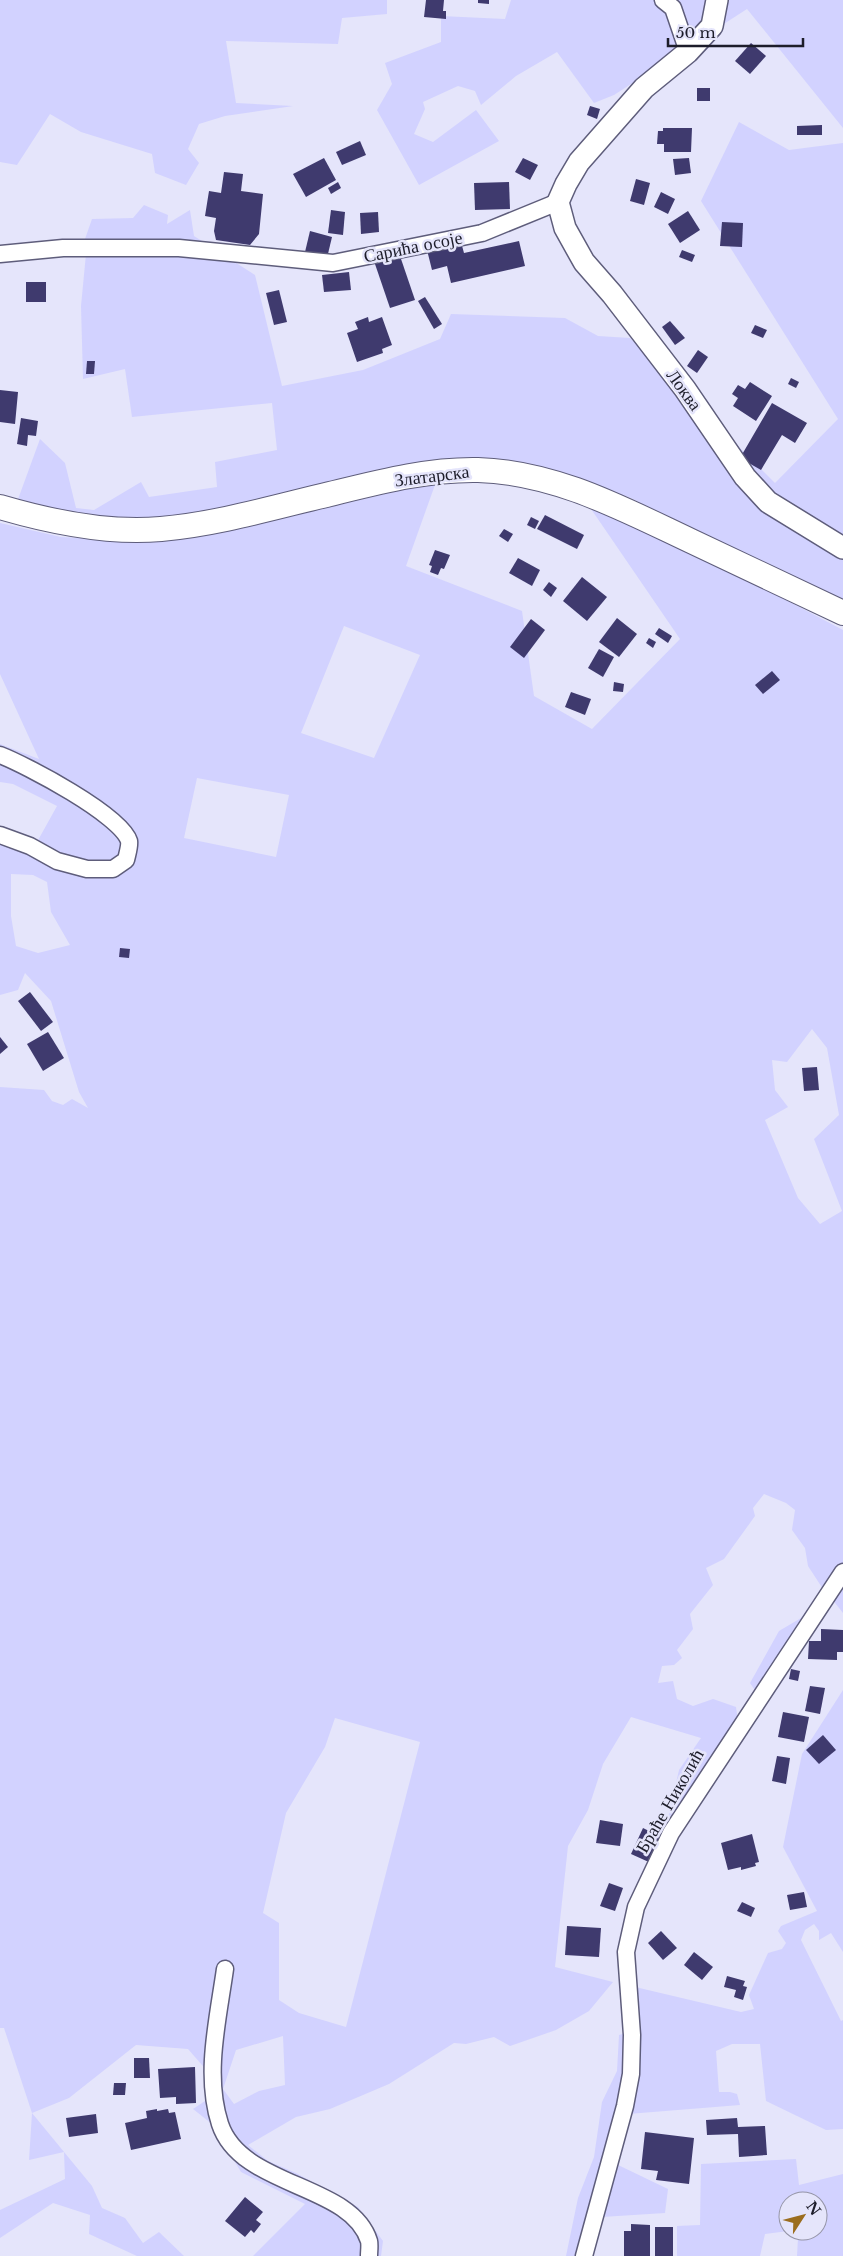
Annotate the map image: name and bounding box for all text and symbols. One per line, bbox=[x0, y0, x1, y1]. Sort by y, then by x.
scale bar bbox=[668, 15, 803, 47]
text: 50 m bbox=[676, 23, 716, 42]
street label: Сарића осоје bbox=[362, 227, 464, 267]
street label: Локва bbox=[662, 365, 706, 415]
street label: Златарска bbox=[394, 461, 470, 491]
street label: Браће Николић bbox=[631, 1745, 709, 1857]
north arrow bbox=[778, 2191, 828, 2241]
text: N bbox=[802, 2198, 825, 2219]

